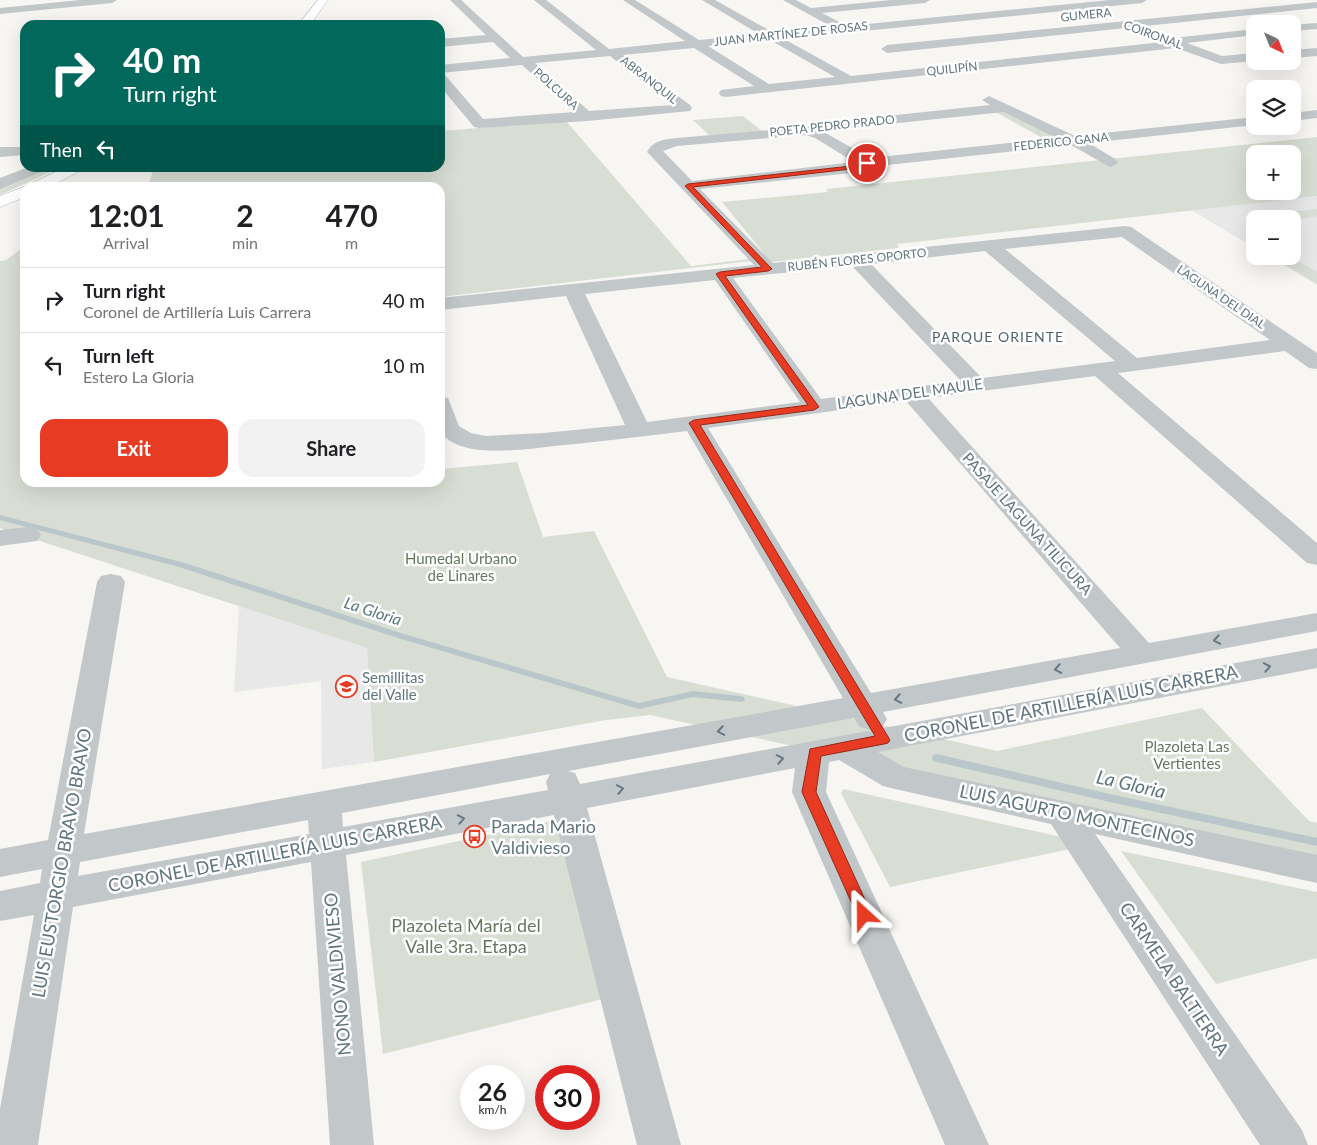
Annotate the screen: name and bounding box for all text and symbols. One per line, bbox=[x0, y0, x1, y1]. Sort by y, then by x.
street label: GUMERA bbox=[1060, 4, 1113, 25]
north arrow bbox=[1246, 15, 1301, 70]
map controls bbox=[1246, 15, 1301, 265]
street label: COIRONAL bbox=[1122, 17, 1185, 52]
street label: JUAN MARTÍNEZ DE ROSAS bbox=[713, 18, 869, 49]
text: 40 m bbox=[123, 38, 201, 80]
icon: right bbox=[40, 40, 105, 105]
street label: ABRANQUIL bbox=[618, 53, 681, 107]
street label: QUILIPÍN bbox=[926, 58, 978, 79]
street label: POLCURA bbox=[531, 65, 582, 113]
text: Turn right bbox=[123, 80, 217, 107]
button: layers bbox=[1246, 80, 1301, 135]
street label: POETA PEDRO PRADO bbox=[769, 111, 896, 140]
street label: FEDERICO GANA bbox=[1013, 129, 1110, 154]
icon: left bbox=[92, 135, 120, 163]
text: Then bbox=[40, 138, 82, 161]
pin bbox=[846, 142, 888, 184]
button: + bbox=[1246, 145, 1301, 200]
icon: arrive bbox=[853, 149, 881, 177]
text: 12:01 bbox=[87, 197, 165, 233]
text: 2 bbox=[236, 197, 254, 233]
text: 470 bbox=[325, 197, 378, 233]
button: − bbox=[1246, 210, 1301, 265]
text: Arrival bbox=[103, 233, 149, 252]
text: min bbox=[232, 233, 258, 252]
text: m bbox=[345, 233, 358, 252]
street label: RUBÉN FLORES OPORTO bbox=[787, 245, 927, 274]
street label: LAGUNA DEL DIAL bbox=[1174, 261, 1268, 332]
text: Turn right bbox=[83, 279, 165, 302]
icon: right bbox=[40, 286, 68, 314]
text: 40 m bbox=[382, 289, 425, 312]
text: Coronel de Artillería Luis Carrera bbox=[83, 302, 311, 321]
district label: PARQUE ORIENTE bbox=[932, 328, 1064, 345]
text: Turn left bbox=[83, 344, 154, 367]
icon: left bbox=[40, 351, 68, 379]
text: 10 m bbox=[382, 354, 425, 377]
text: Estero La Gloria bbox=[83, 367, 194, 386]
street label: LAGUNA DEL MAULE bbox=[836, 374, 984, 412]
button: Exit bbox=[40, 419, 228, 477]
button: Share bbox=[238, 419, 425, 477]
street label: PASAJE LAGUNA TILICURA bbox=[959, 449, 1097, 599]
park label: Humedal Urbano de Linares bbox=[405, 549, 517, 584]
water label: La Gloria bbox=[342, 592, 404, 629]
one-way arrow bbox=[1213, 635, 1222, 645]
street label: CORONEL DE ARTILLERÍA LUIS CARRERA bbox=[902, 660, 1240, 746]
one-way arrow bbox=[1262, 663, 1271, 673]
one-way arrow bbox=[1053, 664, 1062, 674]
place label: Semillitas del Valle bbox=[362, 668, 424, 703]
school or university icon: Semillitas del Valle bbox=[334, 675, 358, 699]
one-way arrow bbox=[893, 693, 902, 703]
one-way arrow bbox=[716, 725, 725, 736]
street label: LUIS EUSTORGIO BRAVO BRAVO bbox=[26, 726, 96, 999]
park label: Plazoleta Las Vertientes bbox=[1145, 737, 1229, 772]
one-way arrow bbox=[776, 754, 784, 764]
water label: La Gloria bbox=[1094, 764, 1168, 803]
street label: LUIS AGURTO MONTECINOS bbox=[958, 779, 1197, 851]
one-way arrow bbox=[616, 784, 625, 794]
street label: CORONEL DE ARTILLERÍA LUIS CARRERA bbox=[106, 810, 444, 896]
one-way arrow bbox=[456, 814, 465, 824]
place label: Parada Mario Valdivieso bbox=[491, 815, 596, 858]
bus stop icon: Parada Mario Valdivieso bbox=[463, 825, 487, 849]
position arrow bbox=[837, 888, 889, 940]
street label: NONO VALDIVIESO bbox=[319, 892, 355, 1056]
street label: CARMELA BALTIERRA bbox=[1115, 898, 1235, 1060]
park label: Plazoleta María del Valle 3ra. Etapa bbox=[391, 914, 541, 957]
speed limit sign: 30 bbox=[535, 1065, 600, 1130]
text: 26 bbox=[478, 1076, 507, 1106]
text: km/h bbox=[478, 1102, 507, 1117]

